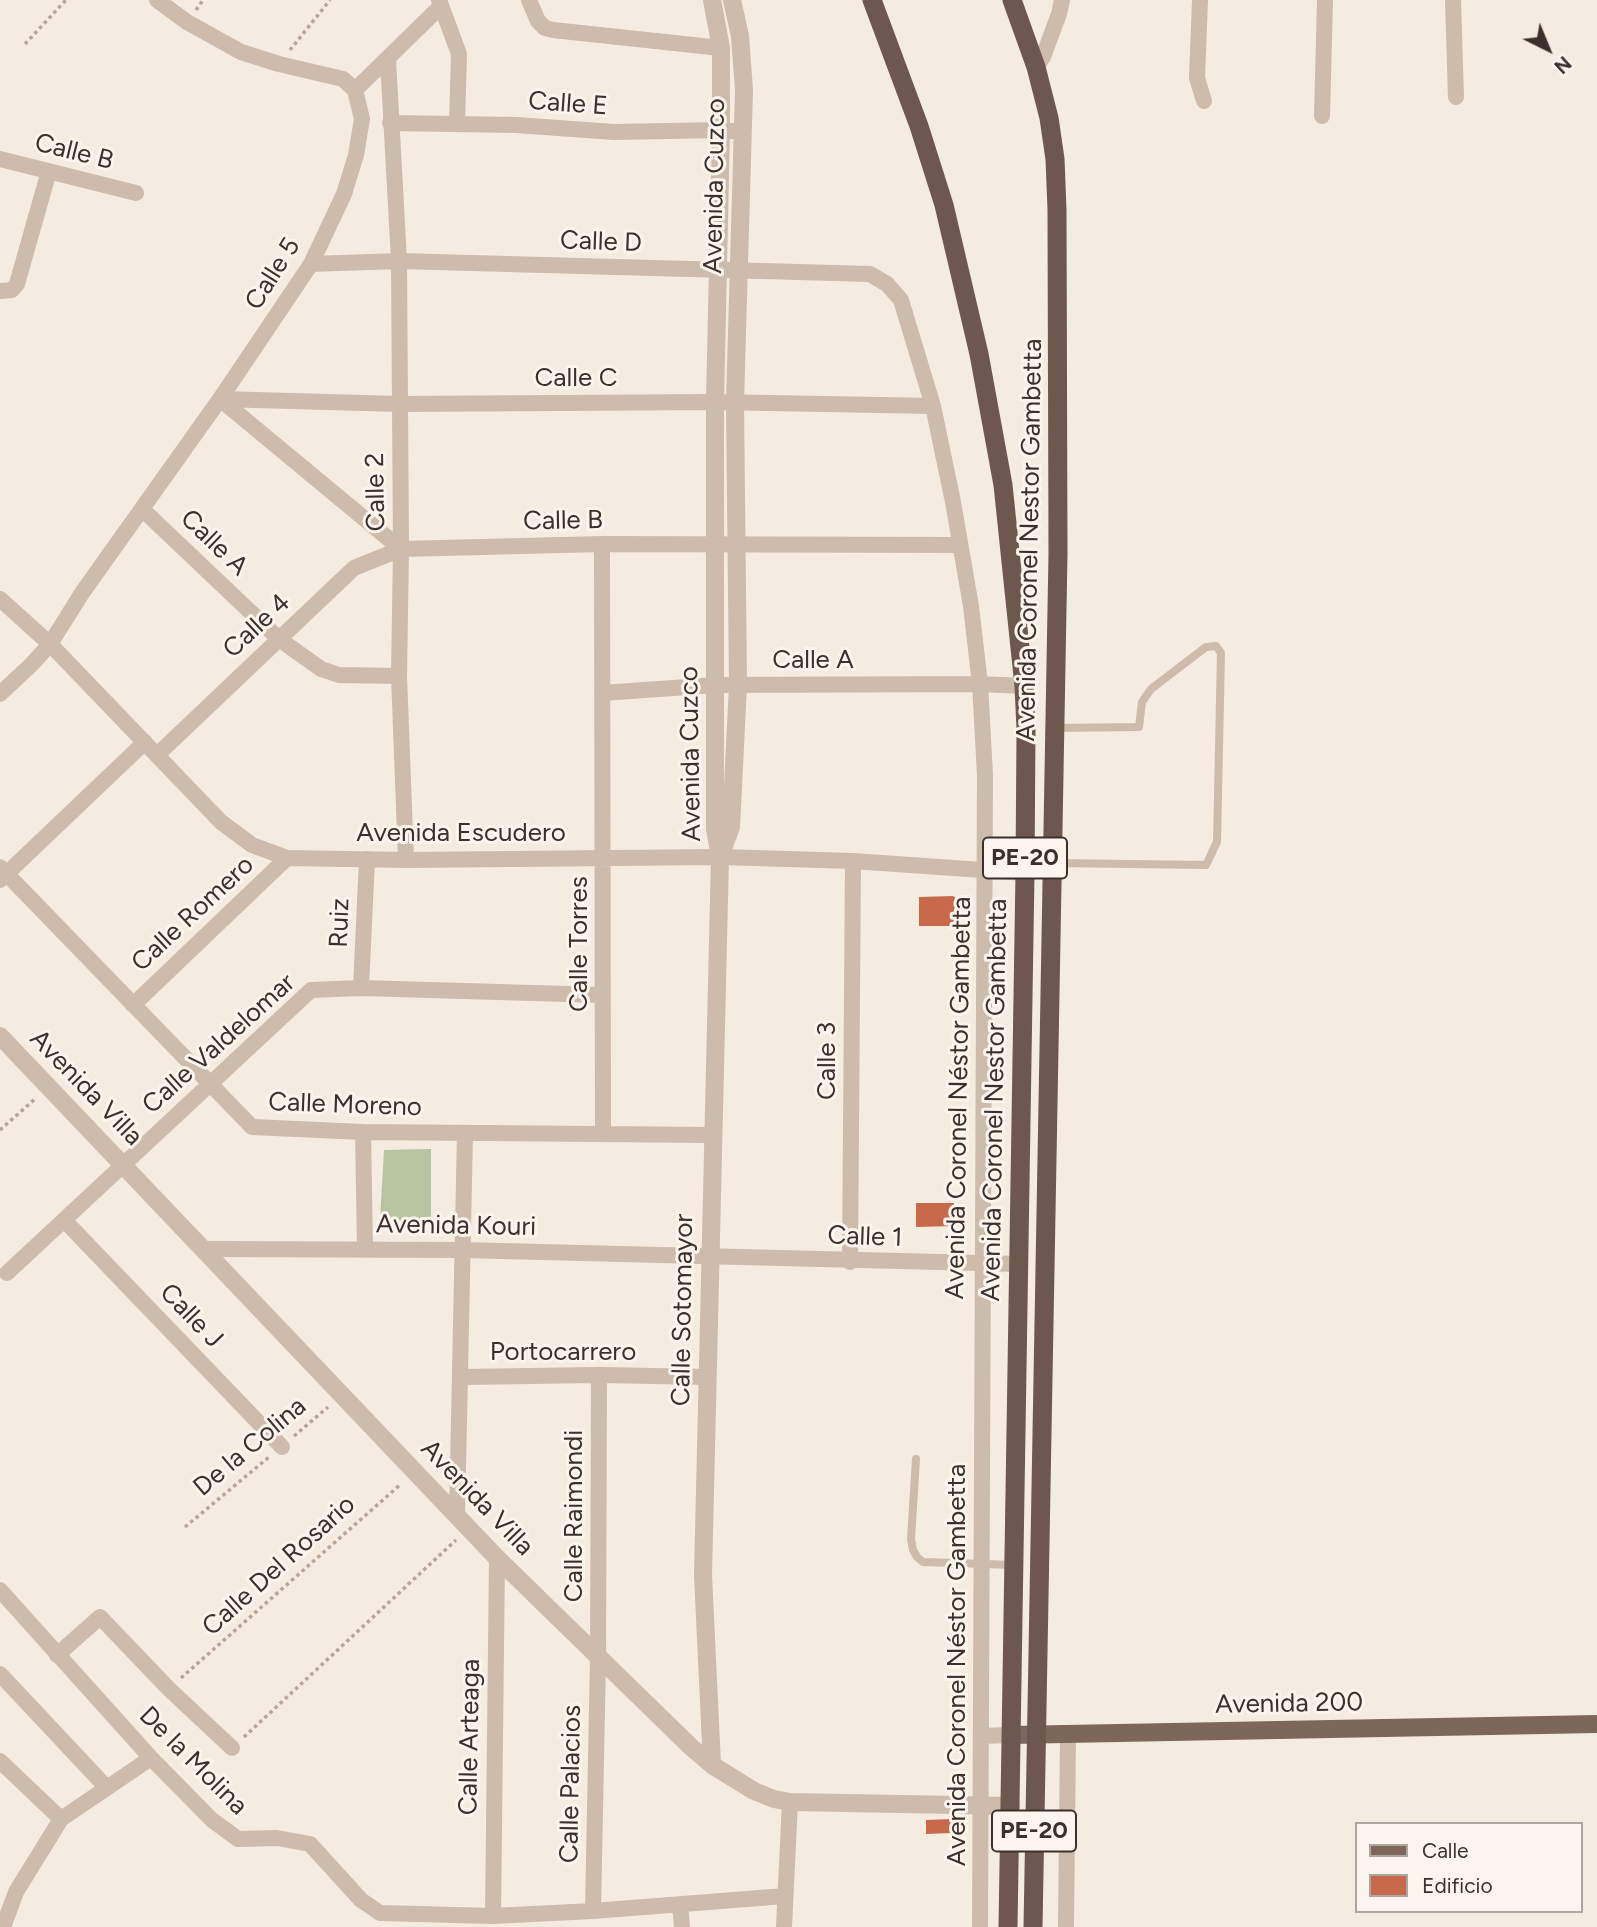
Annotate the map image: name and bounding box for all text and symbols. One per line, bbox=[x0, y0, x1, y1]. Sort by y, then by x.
north arrow bbox=[1513, 14, 1583, 84]
text: N bbox=[1549, 51, 1576, 78]
street label: Calle E bbox=[527, 86, 609, 122]
street label: Avenida Cuzco bbox=[698, 98, 732, 274]
street label: Calle B bbox=[31, 127, 117, 177]
street label: Calle D bbox=[560, 225, 642, 259]
street label: Calle 5 bbox=[239, 232, 307, 316]
street label: Avenida Coronel Nestor Gambetta bbox=[1011, 338, 1049, 742]
street label: Calle C bbox=[535, 362, 617, 394]
street label: Calle 2 bbox=[360, 452, 392, 532]
street label: Calle A bbox=[174, 503, 254, 583]
street label: Calle B bbox=[523, 505, 603, 537]
street label: Calle 4 bbox=[217, 587, 297, 665]
street label: Calle A bbox=[772, 644, 854, 676]
street label: Avenida Cuzco bbox=[674, 666, 708, 842]
street label: Avenida Escudero bbox=[356, 817, 566, 849]
road number: PE-20 bbox=[983, 838, 1067, 878]
street label: Calle Romero bbox=[125, 850, 261, 978]
street label: Calle Torres bbox=[563, 876, 595, 1012]
street label: Avenida Coronel Néstor Gambetta bbox=[940, 896, 978, 1300]
street label: Ruiz bbox=[324, 898, 356, 948]
street label: Avenida Coronel Nestor Gambetta bbox=[976, 898, 1014, 1302]
street label: Calle Valdelomar bbox=[136, 967, 302, 1121]
street label: Calle 3 bbox=[811, 1022, 843, 1100]
street label: Avenida Villa bbox=[23, 1024, 149, 1152]
street label: Calle Moreno bbox=[268, 1087, 422, 1123]
street label: Avenida Kouri bbox=[376, 1209, 536, 1243]
street label: Calle Sotomayor bbox=[666, 1214, 700, 1406]
street label: Calle 1 bbox=[827, 1220, 903, 1254]
street label: Calle J bbox=[153, 1277, 229, 1355]
street label: Portocarrero bbox=[490, 1336, 636, 1368]
street label: De la Colina bbox=[187, 1391, 313, 1503]
street label: Calle Raimondi bbox=[558, 1430, 590, 1602]
street label: Avenida Villa bbox=[414, 1434, 540, 1562]
street label: Avenida Coronel Néstor Gambetta bbox=[941, 1464, 973, 1866]
street label: Calle Del Rosario bbox=[196, 1489, 362, 1643]
street label: Calle Arteaga bbox=[453, 1659, 487, 1815]
street label: Avenida 200 bbox=[1215, 1687, 1363, 1721]
street label: De la Molina bbox=[132, 1700, 254, 1822]
street label: Calle Palacios bbox=[554, 1705, 588, 1863]
road number: PE-20 bbox=[992, 1810, 1076, 1852]
legend bbox=[1356, 1822, 1583, 1913]
text: Calle bbox=[1422, 1838, 1469, 1863]
text: Edificio bbox=[1422, 1873, 1493, 1898]

